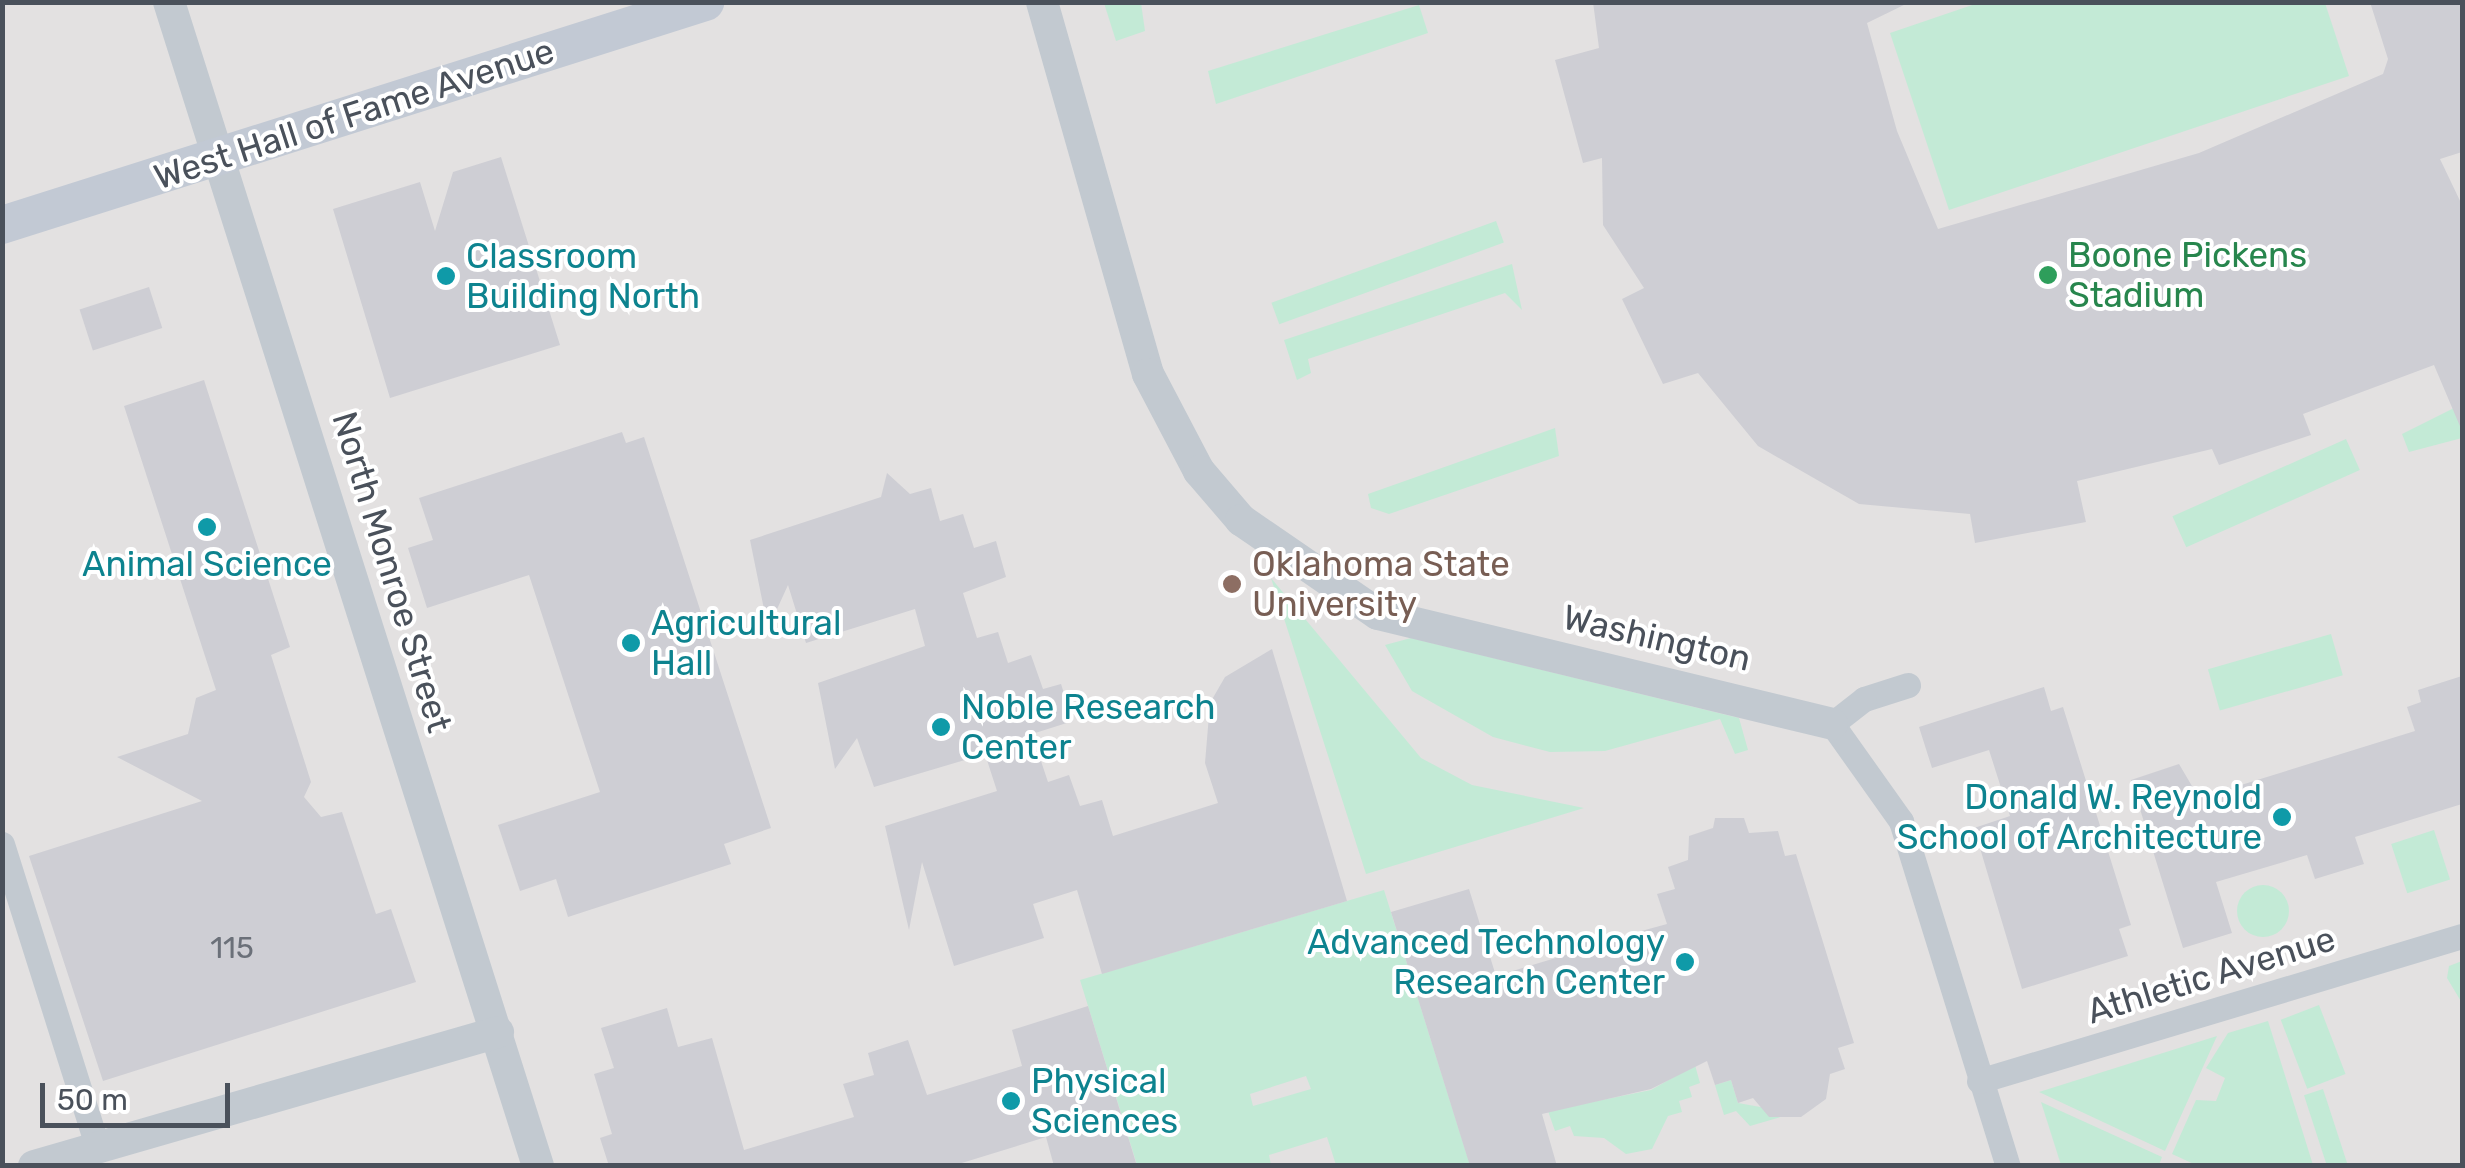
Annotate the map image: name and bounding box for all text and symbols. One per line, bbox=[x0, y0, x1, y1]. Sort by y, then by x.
street label: West Hall of Fame Avenue bbox=[148, 29, 560, 199]
place label: Boone Pickens Stadium bbox=[2068, 234, 2307, 316]
place label: Classroom Building North bbox=[466, 235, 700, 317]
marker: Boone Pickens Stadium bbox=[2037, 264, 2059, 286]
marker: Classroom Building North bbox=[435, 265, 457, 287]
street label: North Monroe Street bbox=[323, 407, 461, 737]
marker: Animal Science bbox=[196, 516, 218, 538]
place label: Animal Science bbox=[82, 543, 332, 585]
place label: Oklahoma State University bbox=[1252, 543, 1510, 625]
marker: Oklahoma State University bbox=[1221, 573, 1243, 595]
street label: Washington bbox=[1559, 596, 1755, 680]
place label: Agricultural Hall bbox=[651, 602, 841, 684]
marker: Agricultural Hall bbox=[620, 632, 642, 654]
place label: Noble Research Center bbox=[961, 686, 1216, 768]
marker: Noble Research Center bbox=[930, 716, 952, 738]
place label: Donald W. Reynold School of Architecture bbox=[1895, 776, 2262, 858]
marker: Donald W. Reynold School of Architecture bbox=[2271, 806, 2293, 828]
street label: Athletic Avenue bbox=[2081, 917, 2341, 1033]
place label: Advanced Technology Research Center bbox=[1306, 921, 1665, 1003]
house number: 115 bbox=[210, 930, 254, 966]
marker: Advanced Technology Research Center bbox=[1674, 951, 1696, 973]
place label: Physical Sciences bbox=[1031, 1060, 1178, 1142]
scale bar bbox=[45, 1063, 235, 1125]
text: 50 m bbox=[57, 1082, 128, 1118]
marker: Physical Sciences bbox=[1000, 1090, 1022, 1112]

